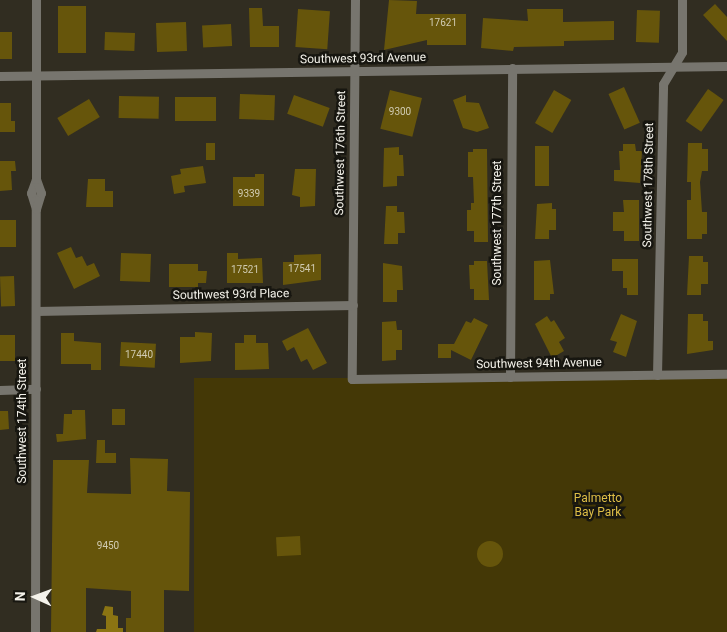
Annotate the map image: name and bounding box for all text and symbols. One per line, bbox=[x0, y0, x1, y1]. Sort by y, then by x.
house number: 17621 bbox=[429, 17, 457, 29]
street label: Southwest 93rd Avenue bbox=[300, 51, 426, 67]
street label: Southwest 176th Street bbox=[333, 90, 349, 216]
house number: 9300 bbox=[389, 106, 411, 118]
street label: Southwest 178th Street bbox=[641, 122, 657, 248]
street label: Southwest 177th Street bbox=[491, 161, 505, 285]
house number: 9339 bbox=[238, 188, 260, 200]
house number: 17541 bbox=[288, 263, 316, 275]
house number: 17521 bbox=[231, 264, 259, 276]
street label: Southwest 93rd Place bbox=[173, 287, 289, 303]
house number: 17440 bbox=[125, 349, 153, 361]
street label: Southwest 94th Avenue bbox=[476, 356, 602, 372]
street label: Southwest 174th Street bbox=[16, 359, 30, 483]
park label: Palmetto Bay Park bbox=[574, 492, 622, 520]
house number: 9450 bbox=[97, 540, 119, 552]
north arrow bbox=[10, 572, 60, 622]
text: N bbox=[12, 591, 28, 602]

